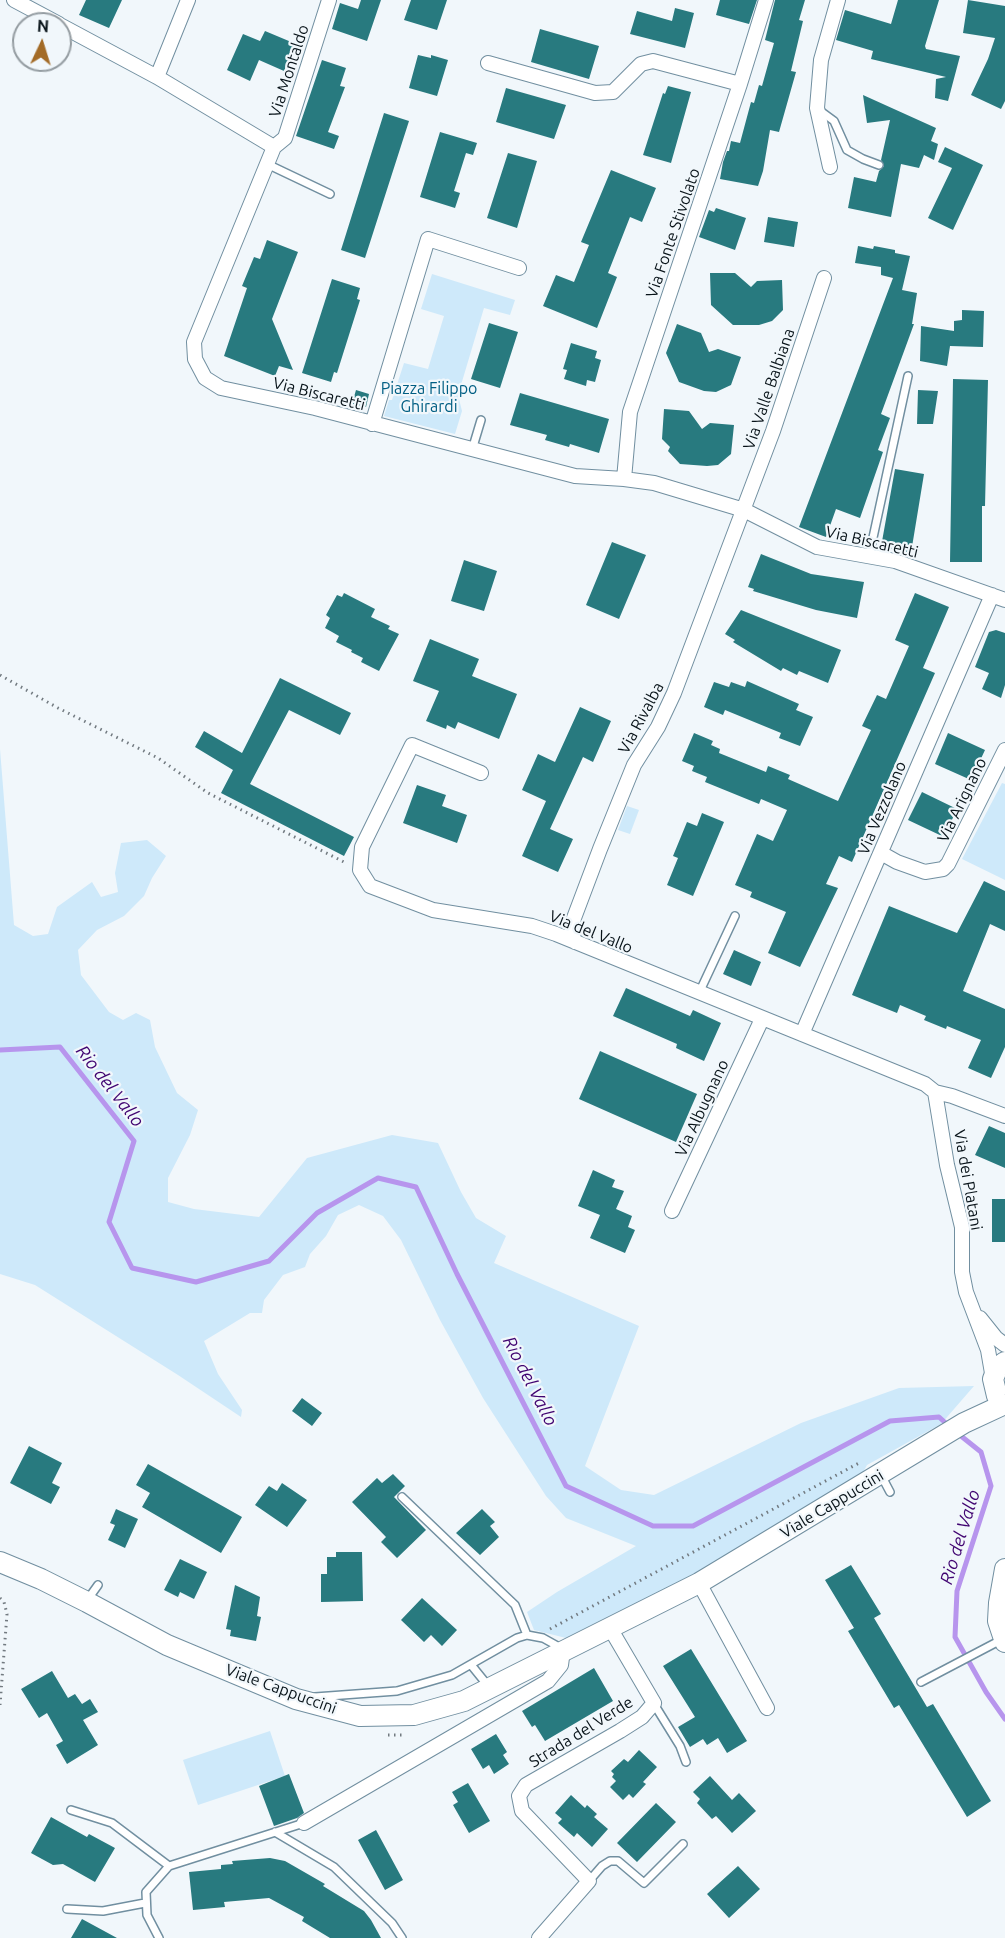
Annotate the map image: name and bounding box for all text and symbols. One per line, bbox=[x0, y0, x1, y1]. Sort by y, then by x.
north arrow bbox=[12, 12, 72, 72]
text: N bbox=[37, 17, 50, 35]
street label: Via Montaldo bbox=[265, 22, 313, 120]
street label: Via Fonte Stivolato bbox=[642, 166, 704, 300]
street label: Via Valle Balbiana bbox=[739, 326, 799, 452]
street label: Via Biscaretti bbox=[271, 373, 367, 415]
park label: Piazza Filippo Ghirardi bbox=[381, 379, 477, 417]
street label: Via Biscaretti bbox=[824, 522, 920, 562]
street label: Via Rivalba bbox=[614, 679, 668, 757]
street label: Via Arignano bbox=[933, 755, 991, 845]
street label: Via Vezzolano bbox=[854, 758, 910, 858]
street label: Via del Vallo bbox=[546, 907, 636, 957]
water label: Rio del Vallo bbox=[71, 1041, 149, 1131]
street label: Via Albugnano bbox=[671, 1057, 733, 1159]
street label: Via dei Platani bbox=[950, 1128, 986, 1232]
water label: Rio del Vallo bbox=[498, 1333, 562, 1429]
street label: Viale Cappuccini bbox=[777, 1466, 887, 1542]
water label: Rio del Vallo bbox=[935, 1487, 985, 1587]
street label: Viale Cappuccini bbox=[223, 1660, 339, 1718]
street label: Strada del Verde bbox=[525, 1692, 637, 1772]

